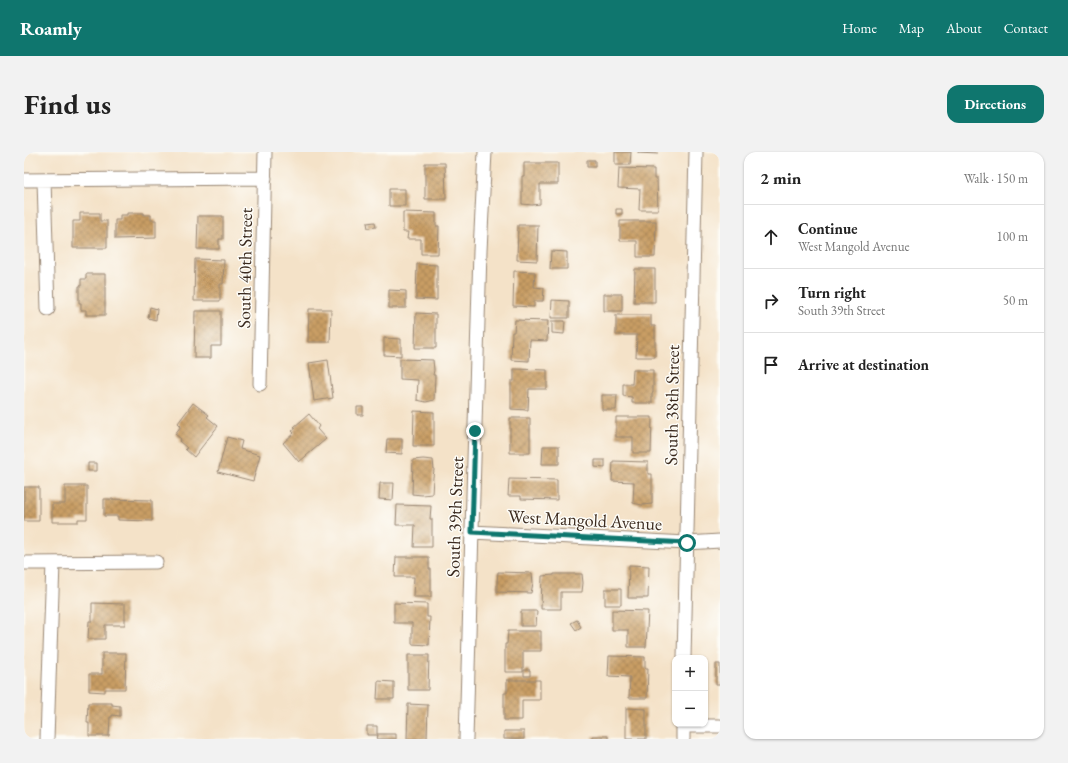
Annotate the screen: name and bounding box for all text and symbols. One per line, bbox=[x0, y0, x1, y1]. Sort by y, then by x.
text: Roamly bbox=[20, 16, 82, 41]
text: Home bbox=[842, 19, 877, 37]
text: Map bbox=[899, 19, 924, 37]
text: About bbox=[946, 19, 982, 37]
text: Contact bbox=[1004, 19, 1048, 37]
button: Directions bbox=[947, 85, 1044, 123]
text: Find us bbox=[24, 86, 111, 122]
text: 2 min bbox=[760, 167, 801, 189]
text: Walk · 150 m bbox=[964, 170, 1028, 187]
street label: South 40th Street bbox=[232, 207, 257, 329]
text: Continue bbox=[798, 219, 858, 238]
icon: ahead bbox=[760, 226, 782, 248]
text: 100 m bbox=[997, 228, 1028, 245]
text: West Mangold Avenue bbox=[798, 238, 910, 255]
text: Turn right bbox=[798, 283, 866, 302]
icon: right bbox=[760, 290, 782, 312]
text: 50 m bbox=[1003, 292, 1028, 309]
text: South 39th Street bbox=[798, 302, 885, 319]
street label: South 38th Street bbox=[659, 344, 684, 466]
icon: arrive bbox=[760, 354, 782, 376]
text: Arrive at destination bbox=[798, 355, 929, 374]
route end bbox=[466, 422, 484, 440]
street label: South 39th Street bbox=[441, 456, 468, 578]
street label: West Mangold Avenue bbox=[507, 504, 663, 535]
route start bbox=[678, 534, 696, 552]
map controls bbox=[672, 655, 708, 727]
button: + bbox=[672, 655, 708, 691]
button: − bbox=[672, 691, 708, 727]

